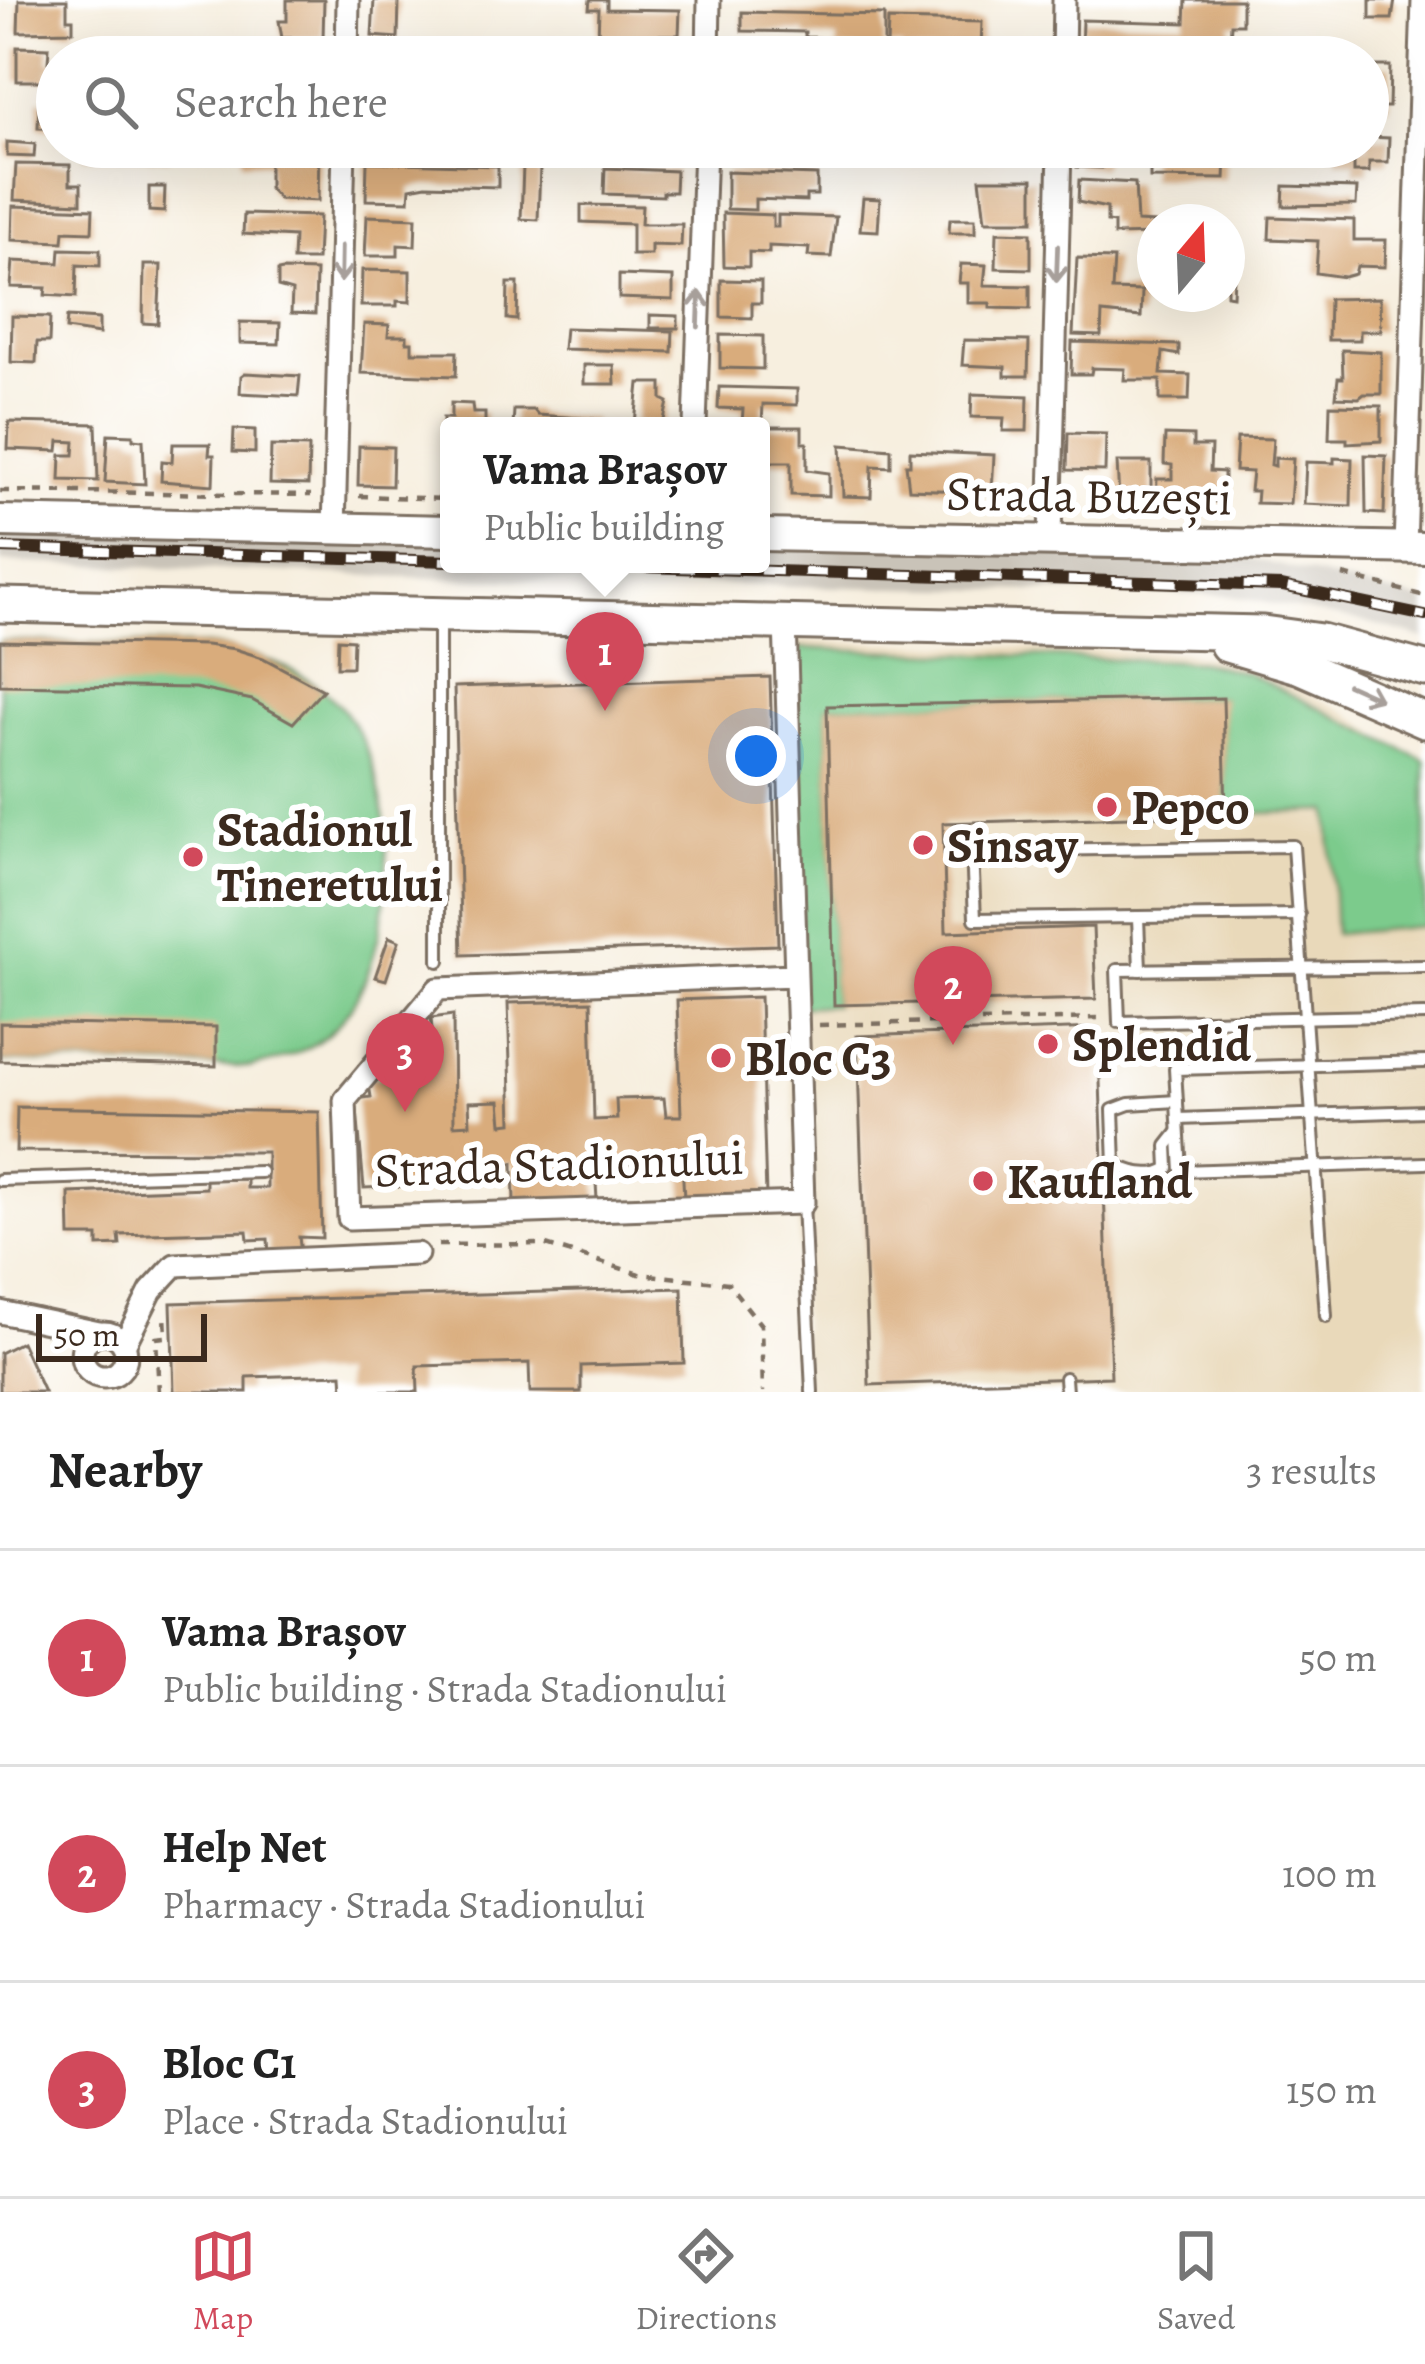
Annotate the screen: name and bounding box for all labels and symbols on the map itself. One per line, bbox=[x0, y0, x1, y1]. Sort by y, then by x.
north arrow bbox=[1137, 204, 1245, 312]
one-way arrow bbox=[330, 244, 353, 283]
one-way arrow bbox=[1046, 244, 1069, 283]
one-way arrow bbox=[688, 290, 711, 329]
street label: Strada Buzești bbox=[945, 461, 1233, 531]
pin: 1 bbox=[566, 612, 644, 711]
one-way arrow bbox=[1345, 683, 1381, 705]
your location bbox=[726, 726, 786, 786]
place label: Pepco bbox=[1131, 775, 1250, 841]
marker: Pepco bbox=[1094, 794, 1120, 820]
place label: Stadionul Tineretului bbox=[217, 797, 443, 918]
place label: Sinsay bbox=[947, 813, 1078, 879]
marker: Sinsay bbox=[910, 832, 936, 858]
marker: Stadionul Tineretului bbox=[180, 844, 206, 870]
pin: 2 bbox=[914, 946, 992, 1045]
place label: Splendid bbox=[1072, 1012, 1251, 1078]
pin: 3 bbox=[366, 1013, 444, 1112]
place label: Bloc C3 bbox=[745, 1026, 892, 1092]
marker: Splendid bbox=[1035, 1031, 1061, 1057]
marker: Bloc C3 bbox=[708, 1045, 734, 1071]
street label: Strada Stadionului bbox=[373, 1125, 745, 1203]
place label: Kaufland bbox=[1007, 1149, 1193, 1215]
marker: Kaufland bbox=[970, 1168, 996, 1194]
scale bar bbox=[36, 1308, 207, 1361]

